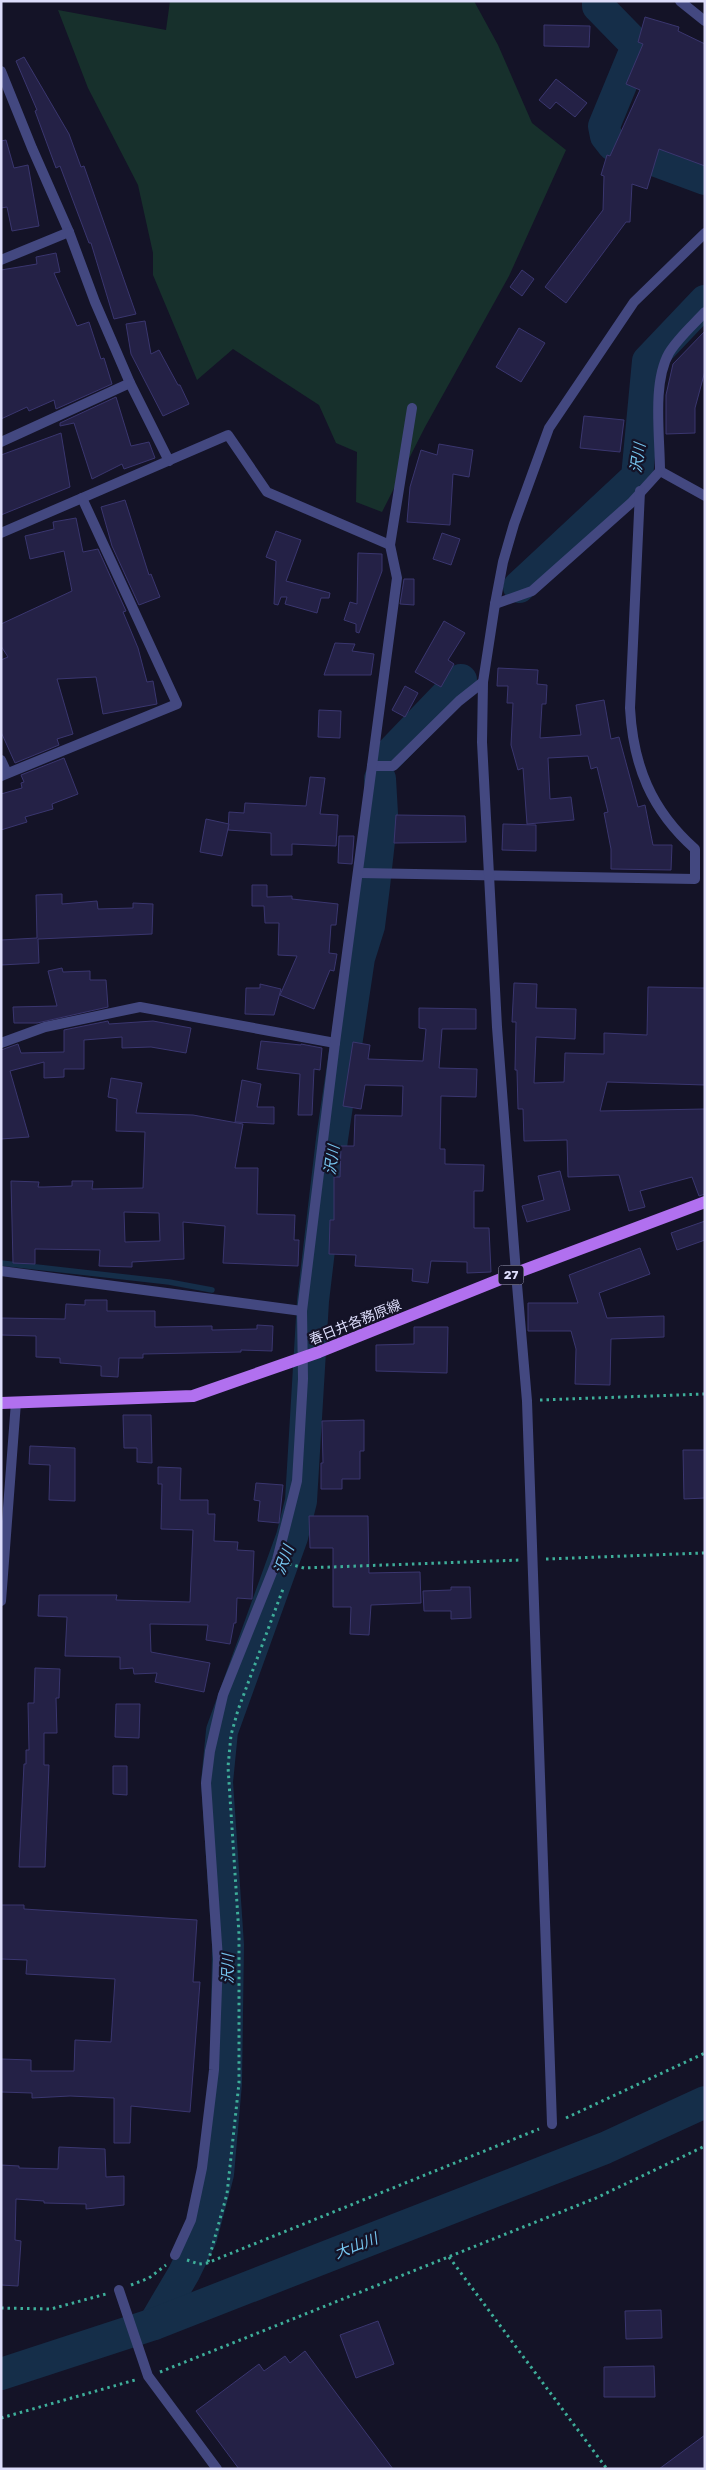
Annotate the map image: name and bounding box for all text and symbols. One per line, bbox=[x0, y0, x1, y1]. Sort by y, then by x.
water label: 沢川 bbox=[627, 440, 649, 474]
water label: 沢川 bbox=[321, 1142, 343, 1176]
road number: 27 bbox=[498, 1266, 524, 1284]
street label: 春日井各務原線 bbox=[307, 1296, 404, 1349]
water label: 沢川 bbox=[270, 1541, 298, 1577]
water label: 沢川 bbox=[219, 1952, 237, 1984]
water label: 大山川 bbox=[332, 2229, 382, 2262]

